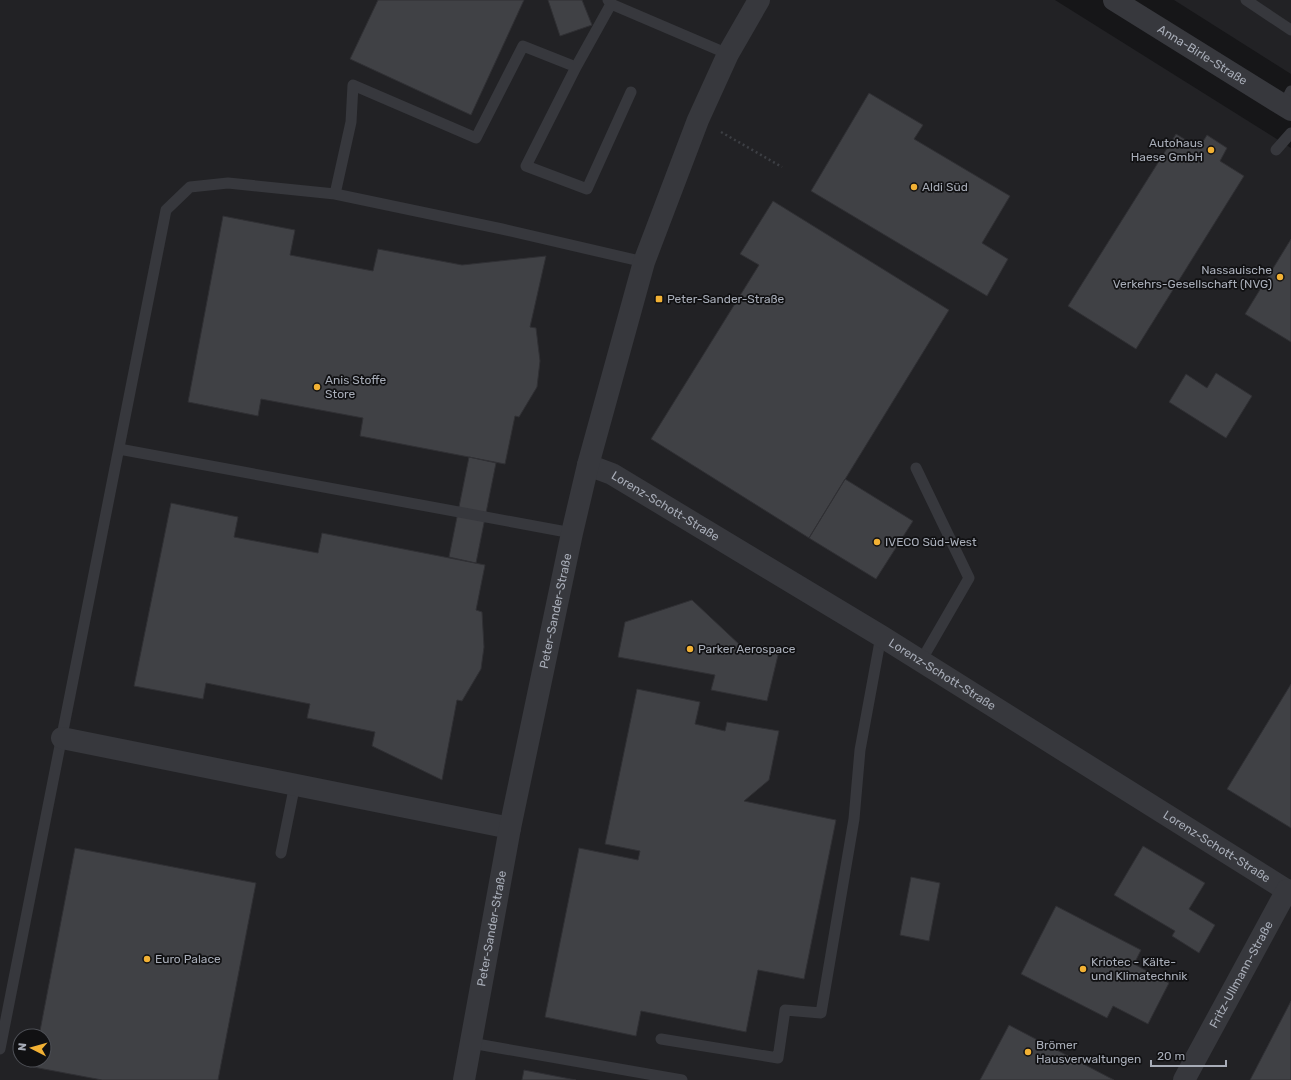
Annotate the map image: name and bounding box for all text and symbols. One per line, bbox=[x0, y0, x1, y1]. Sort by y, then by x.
street label: Anna-Birle-Straße bbox=[1155, 22, 1250, 88]
place label: Autohaus Haese GmbH bbox=[1131, 136, 1203, 164]
marker: Autohaus Haese GmbH bbox=[1206, 145, 1216, 155]
place label: Aldi Süd bbox=[922, 180, 968, 194]
marker: Aldi Süd bbox=[909, 182, 919, 192]
place label: Nassauische Verkehrs-Gesellschaft (NVG) bbox=[1113, 263, 1272, 291]
marker: Nassauische Verkehrs-Gesellschaft (NVG) bbox=[1275, 272, 1285, 282]
place label: Peter-Sander-Straße bbox=[667, 292, 785, 306]
marker: Peter-Sander-Straße bbox=[654, 294, 664, 304]
place label: Anis Stoffe Store bbox=[325, 373, 386, 401]
marker: Anis Stoffe Store bbox=[312, 382, 322, 392]
street label: Lorenz-Schott-Straße bbox=[609, 468, 722, 544]
place label: IVECO Süd-West bbox=[885, 535, 977, 549]
marker: IVECO Süd-West bbox=[872, 537, 882, 547]
street label: Peter-Sander-Straße bbox=[537, 552, 575, 670]
street label: Lorenz-Schott-Straße bbox=[886, 636, 999, 713]
place label: Parker Aerospace bbox=[698, 642, 796, 656]
marker: Parker Aerospace bbox=[685, 644, 695, 654]
street label: Lorenz-Schott-Straße bbox=[1161, 808, 1273, 885]
street label: Peter-Sander-Straße bbox=[474, 869, 509, 988]
street label: Fritz-Ullmann-Straße bbox=[1207, 918, 1276, 1030]
place label: Euro Palace bbox=[155, 952, 221, 966]
marker: Euro Palace bbox=[142, 954, 152, 964]
place label: Kriotec - Kälte- und Klimatechnik bbox=[1091, 955, 1188, 983]
marker: Kriotec - Kälte- und Klimatechnik bbox=[1078, 964, 1088, 974]
north arrow bbox=[12, 1028, 52, 1068]
place label: Brömer Hausverwaltungen bbox=[1036, 1038, 1141, 1066]
text: N bbox=[16, 1042, 29, 1052]
scale bar bbox=[1151, 1042, 1226, 1068]
marker: Brömer Hausverwaltungen bbox=[1023, 1047, 1033, 1057]
text: 20 m bbox=[1157, 1049, 1185, 1063]

